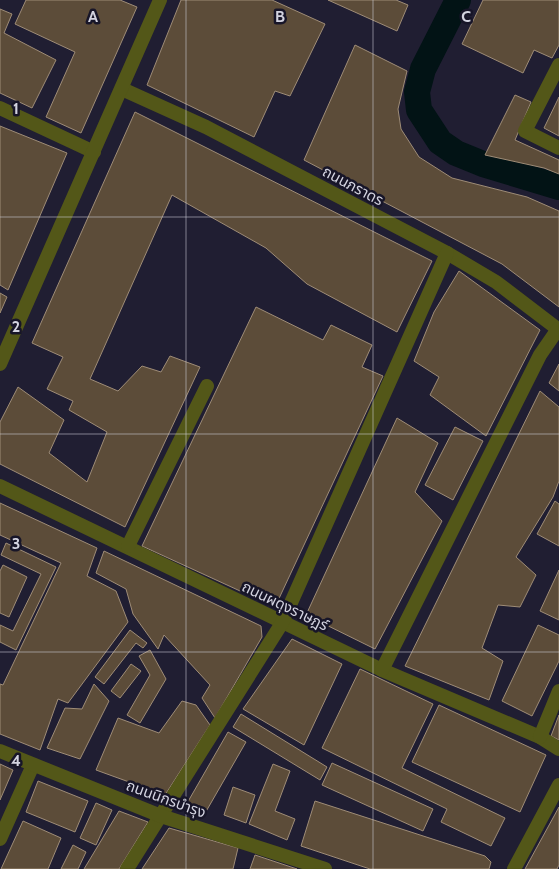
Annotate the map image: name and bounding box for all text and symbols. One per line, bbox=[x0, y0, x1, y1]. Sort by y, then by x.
text: A bbox=[88, 7, 98, 26]
text: B bbox=[275, 7, 285, 26]
text: C bbox=[461, 7, 471, 26]
text: 1 bbox=[13, 99, 19, 118]
street label: ถนนภราดร bbox=[319, 162, 387, 210]
text: 2 bbox=[12, 317, 20, 336]
text: 3 bbox=[12, 534, 20, 553]
street label: ถนนผดุงราษฎร์ bbox=[239, 577, 332, 635]
text: 4 bbox=[11, 751, 21, 770]
street label: ถนนนิกรบำรุง bbox=[124, 776, 208, 822]

